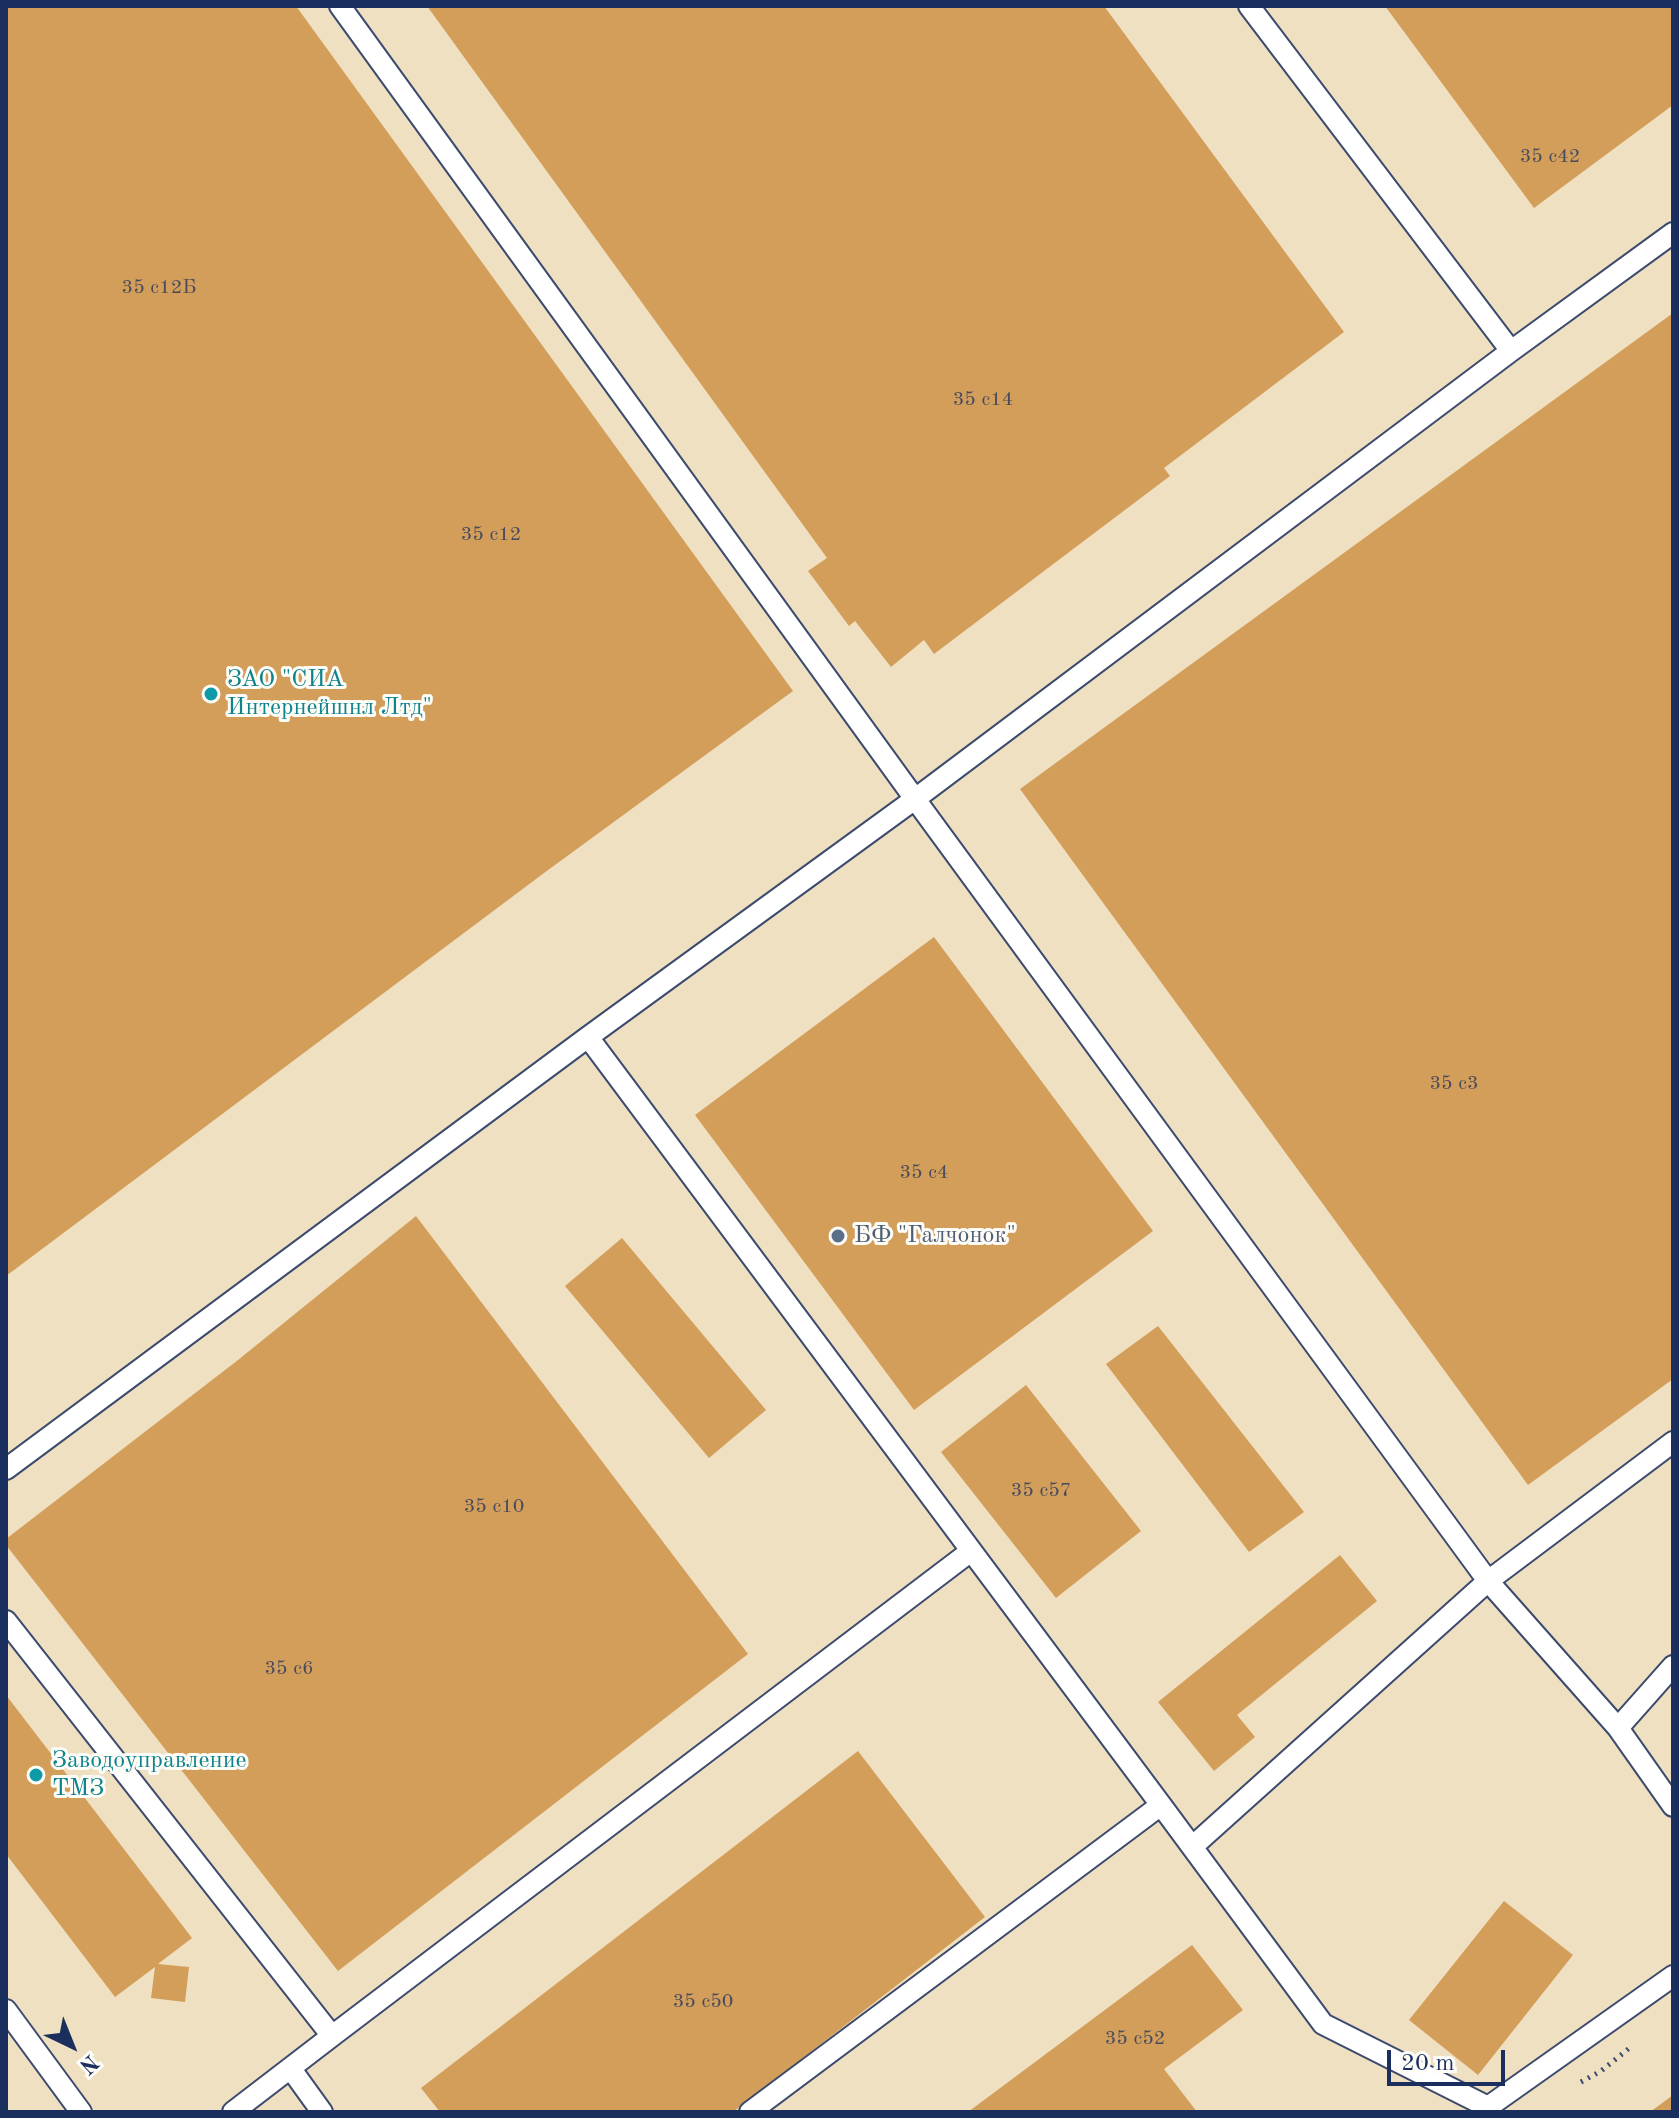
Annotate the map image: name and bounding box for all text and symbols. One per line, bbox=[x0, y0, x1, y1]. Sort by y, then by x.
house number: 35 с42 bbox=[1520, 145, 1580, 169]
house number: 35 с12Б bbox=[122, 276, 196, 300]
house number: 35 с14 bbox=[953, 388, 1013, 412]
house number: 35 с12 bbox=[461, 523, 521, 547]
place label: ЗАО "СИА Интернейшнл Лтд" bbox=[227, 666, 432, 722]
marker: ЗАО "СИА Интернейшнл Лтд" bbox=[202, 685, 220, 703]
house number: 35 c3 bbox=[1429, 1072, 1479, 1096]
house number: 35 с4 bbox=[899, 1161, 949, 1185]
place label: БФ "Галчонок" bbox=[854, 1222, 1016, 1250]
marker: БФ "Галчонок" bbox=[829, 1227, 847, 1245]
house number: 35 с57 bbox=[1011, 1479, 1071, 1503]
house number: 35 с10 bbox=[464, 1495, 524, 1519]
house number: 35 с6 bbox=[264, 1657, 314, 1681]
place label: Заводоуправление ТМЗ bbox=[52, 1747, 247, 1803]
marker: Заводоуправление ТМЗ bbox=[27, 1766, 45, 1784]
house number: 35 с50 bbox=[673, 1990, 733, 2014]
north arrow bbox=[32, 2006, 112, 2086]
house number: 35 с52 bbox=[1105, 2027, 1165, 2051]
scale bar bbox=[1391, 2034, 1509, 2084]
text: N bbox=[75, 2050, 102, 2077]
text: 20 m bbox=[1401, 2052, 1455, 2076]

